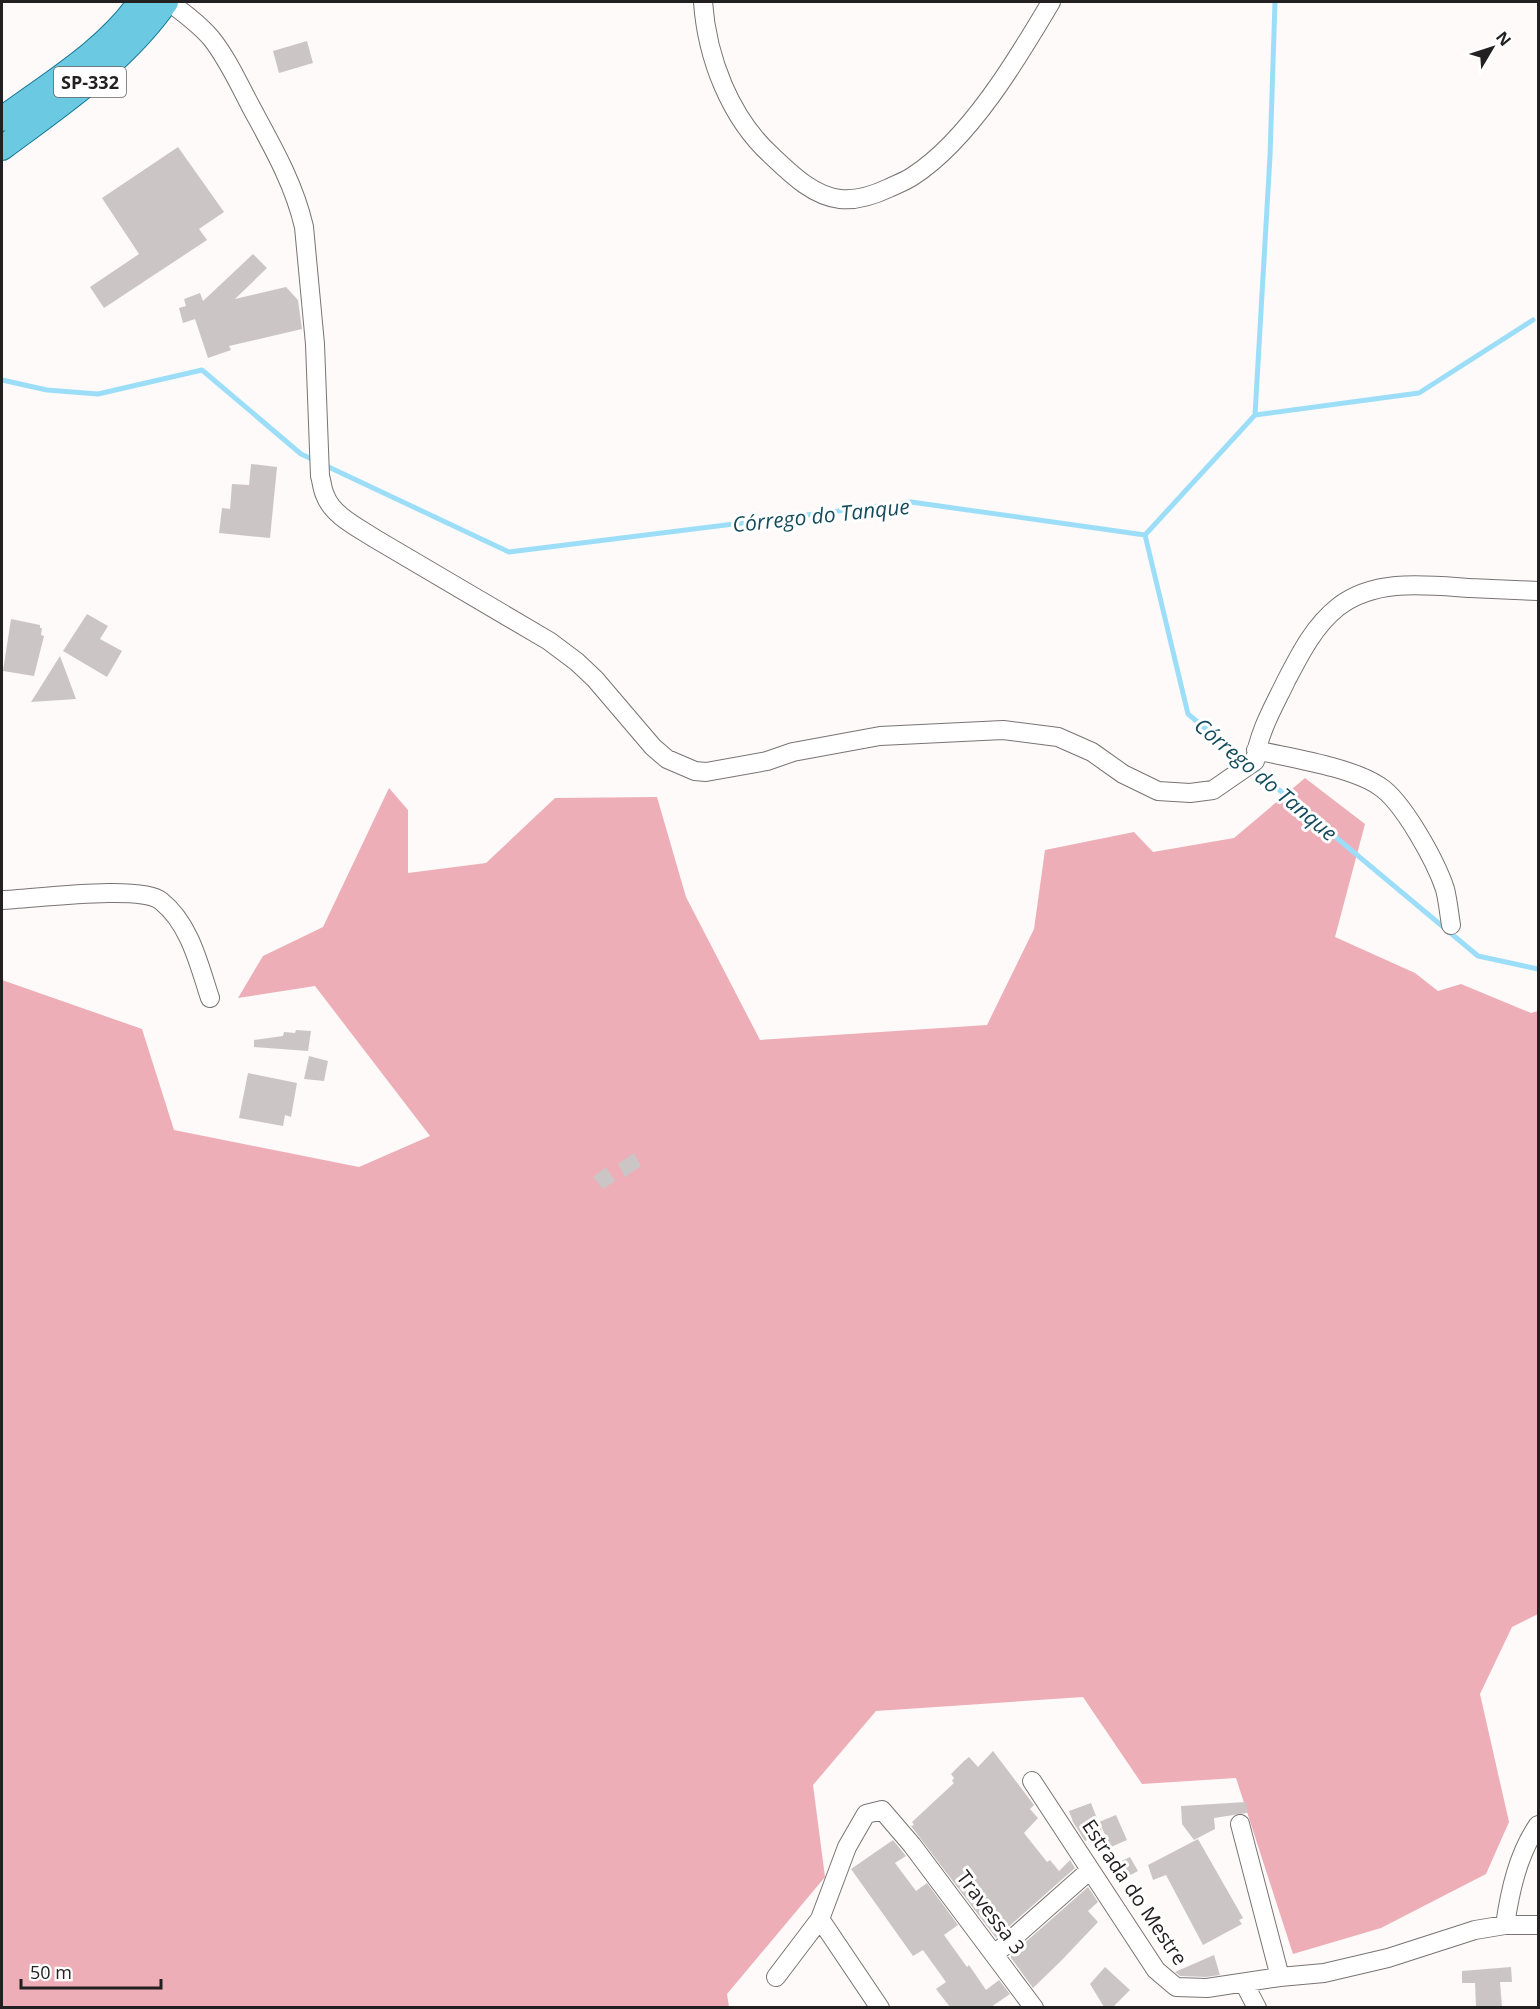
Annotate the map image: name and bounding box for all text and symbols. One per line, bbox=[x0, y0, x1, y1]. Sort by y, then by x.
north arrow bbox=[1462, 18, 1522, 78]
text: N bbox=[1491, 27, 1516, 51]
road number: SP-332 bbox=[54, 67, 126, 97]
water label: Córrego do Tanque bbox=[731, 492, 911, 538]
water label: Córrego do Tanque bbox=[1189, 711, 1343, 847]
street label: Estrada do Mestre bbox=[1076, 1814, 1194, 1970]
street label: Travessa 3 bbox=[951, 1865, 1031, 1959]
scale bar bbox=[21, 1952, 160, 1990]
text: 50 m bbox=[30, 1960, 72, 1984]

